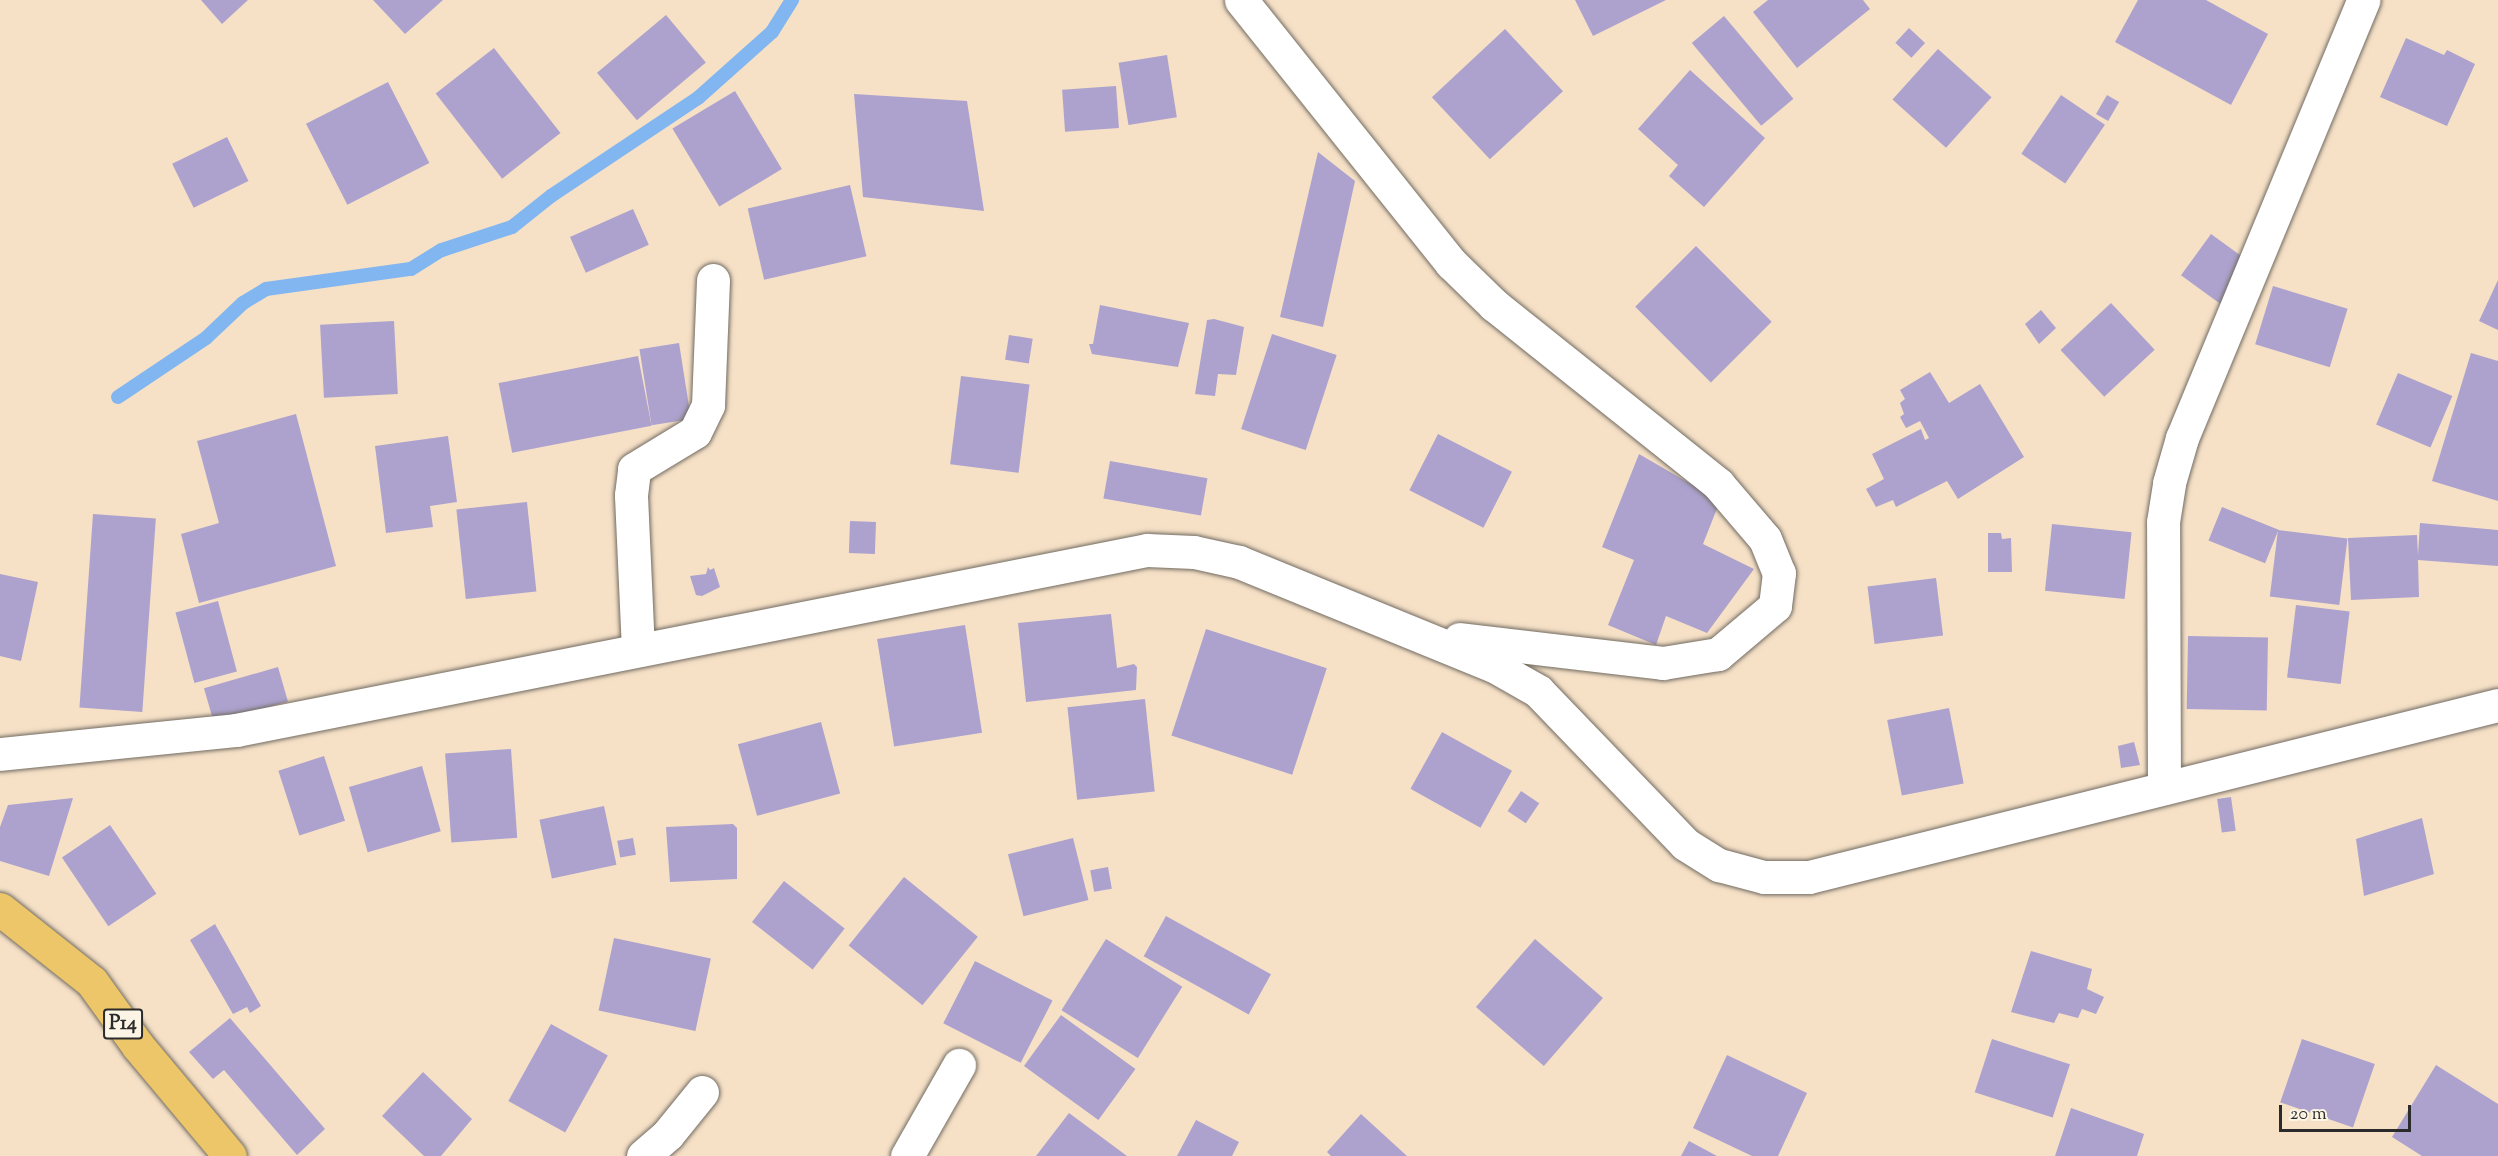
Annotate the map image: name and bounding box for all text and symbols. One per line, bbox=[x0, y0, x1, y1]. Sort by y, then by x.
road number: P14 bbox=[102, 1007, 144, 1041]
scale bar bbox=[2282, 1093, 2414, 1131]
text: 20 m bbox=[2290, 1102, 2327, 1128]

